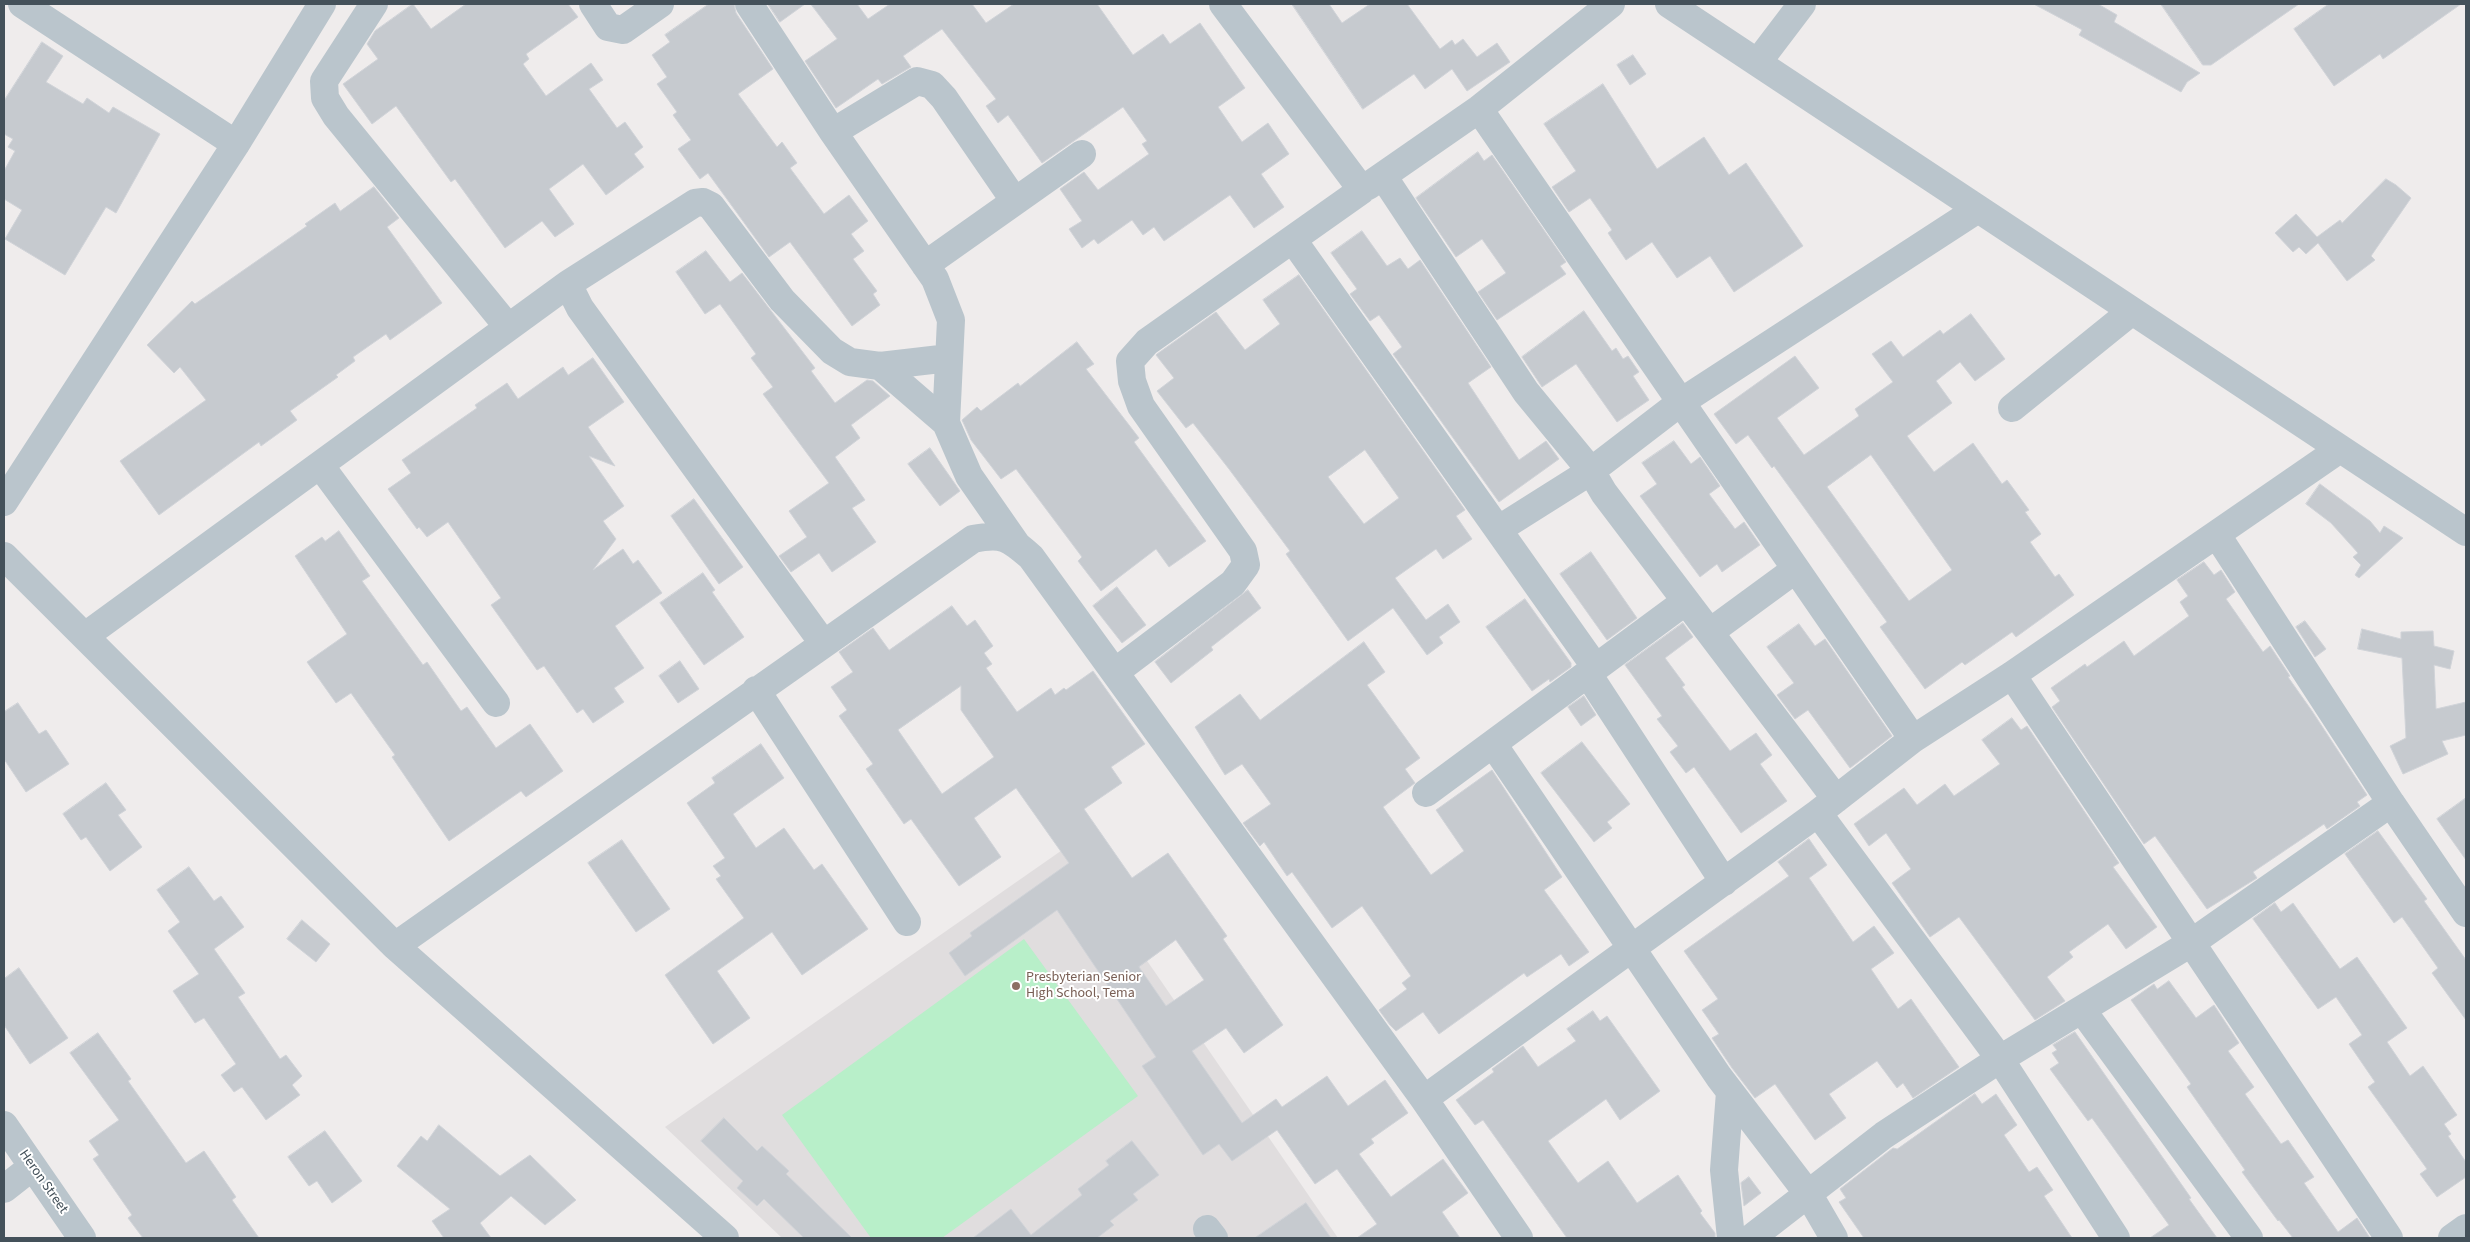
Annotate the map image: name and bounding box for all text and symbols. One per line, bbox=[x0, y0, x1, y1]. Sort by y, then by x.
place label: Presbyterian Senior High School, Tema bbox=[1026, 970, 1141, 1002]
marker: Presbyterian Senior High School, Tema bbox=[1010, 980, 1022, 992]
street label: Heron Street bbox=[15, 1147, 71, 1217]

